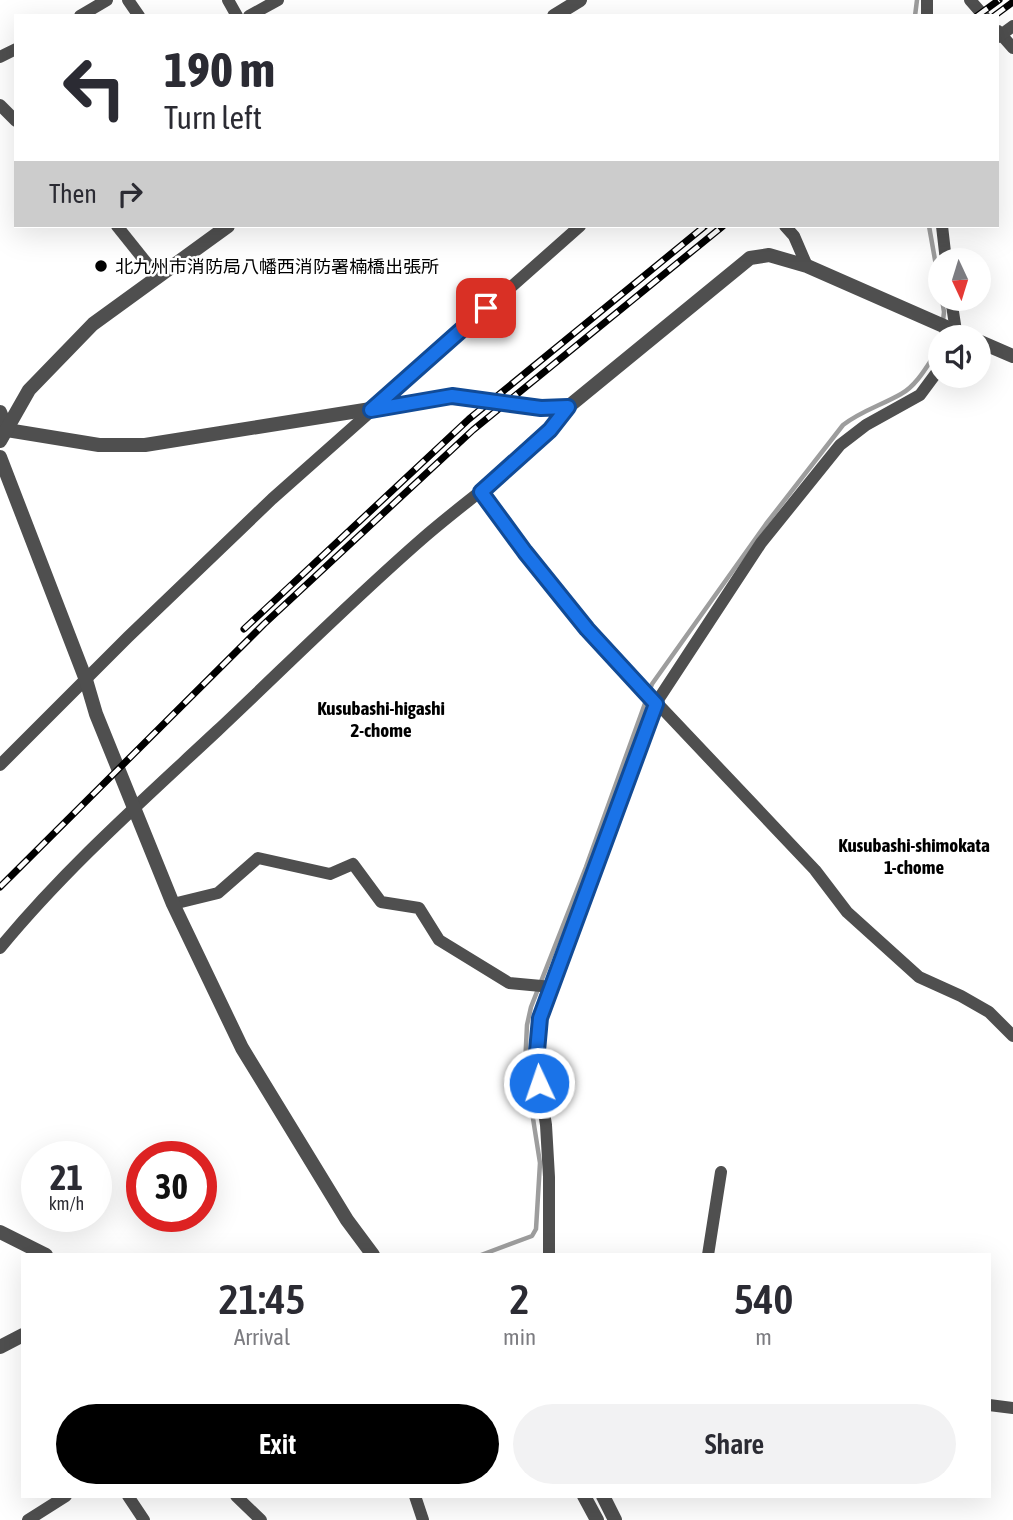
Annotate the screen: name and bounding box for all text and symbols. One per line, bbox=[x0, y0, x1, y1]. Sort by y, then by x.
text: 190 m bbox=[164, 41, 275, 97]
icon: left bbox=[49, 42, 140, 133]
text: Turn left bbox=[164, 99, 262, 136]
icon: right bbox=[111, 175, 149, 213]
text: Then bbox=[49, 179, 97, 209]
north arrow bbox=[928, 248, 990, 312]
map controls bbox=[928, 248, 991, 388]
place label: 北九州市消防局八幡西消防署楠橋出張所 bbox=[115, 256, 439, 277]
marker: 北九州市消防局八幡西消防署楠橋出張所 bbox=[93, 258, 109, 274]
pin bbox=[456, 278, 516, 338]
icon: arrive bbox=[467, 289, 505, 327]
button: sound bbox=[928, 325, 991, 388]
district label: Kusubashi-higashi 2-chome bbox=[317, 697, 445, 741]
district label: Kusubashi-shimokata 1-chome bbox=[838, 834, 990, 878]
position arrow bbox=[502, 1046, 576, 1120]
speed limit sign: 30 bbox=[126, 1141, 217, 1232]
text: 21 bbox=[50, 1157, 83, 1197]
text: km/h bbox=[49, 1193, 84, 1214]
text: 21:45 bbox=[219, 1275, 305, 1323]
text: 2 bbox=[510, 1275, 529, 1323]
text: 540 bbox=[734, 1275, 793, 1323]
text: Arrival bbox=[234, 1324, 290, 1350]
text: min bbox=[503, 1324, 536, 1350]
text: m bbox=[755, 1324, 772, 1350]
button: Exit bbox=[56, 1404, 499, 1484]
button: Share bbox=[513, 1404, 956, 1484]

